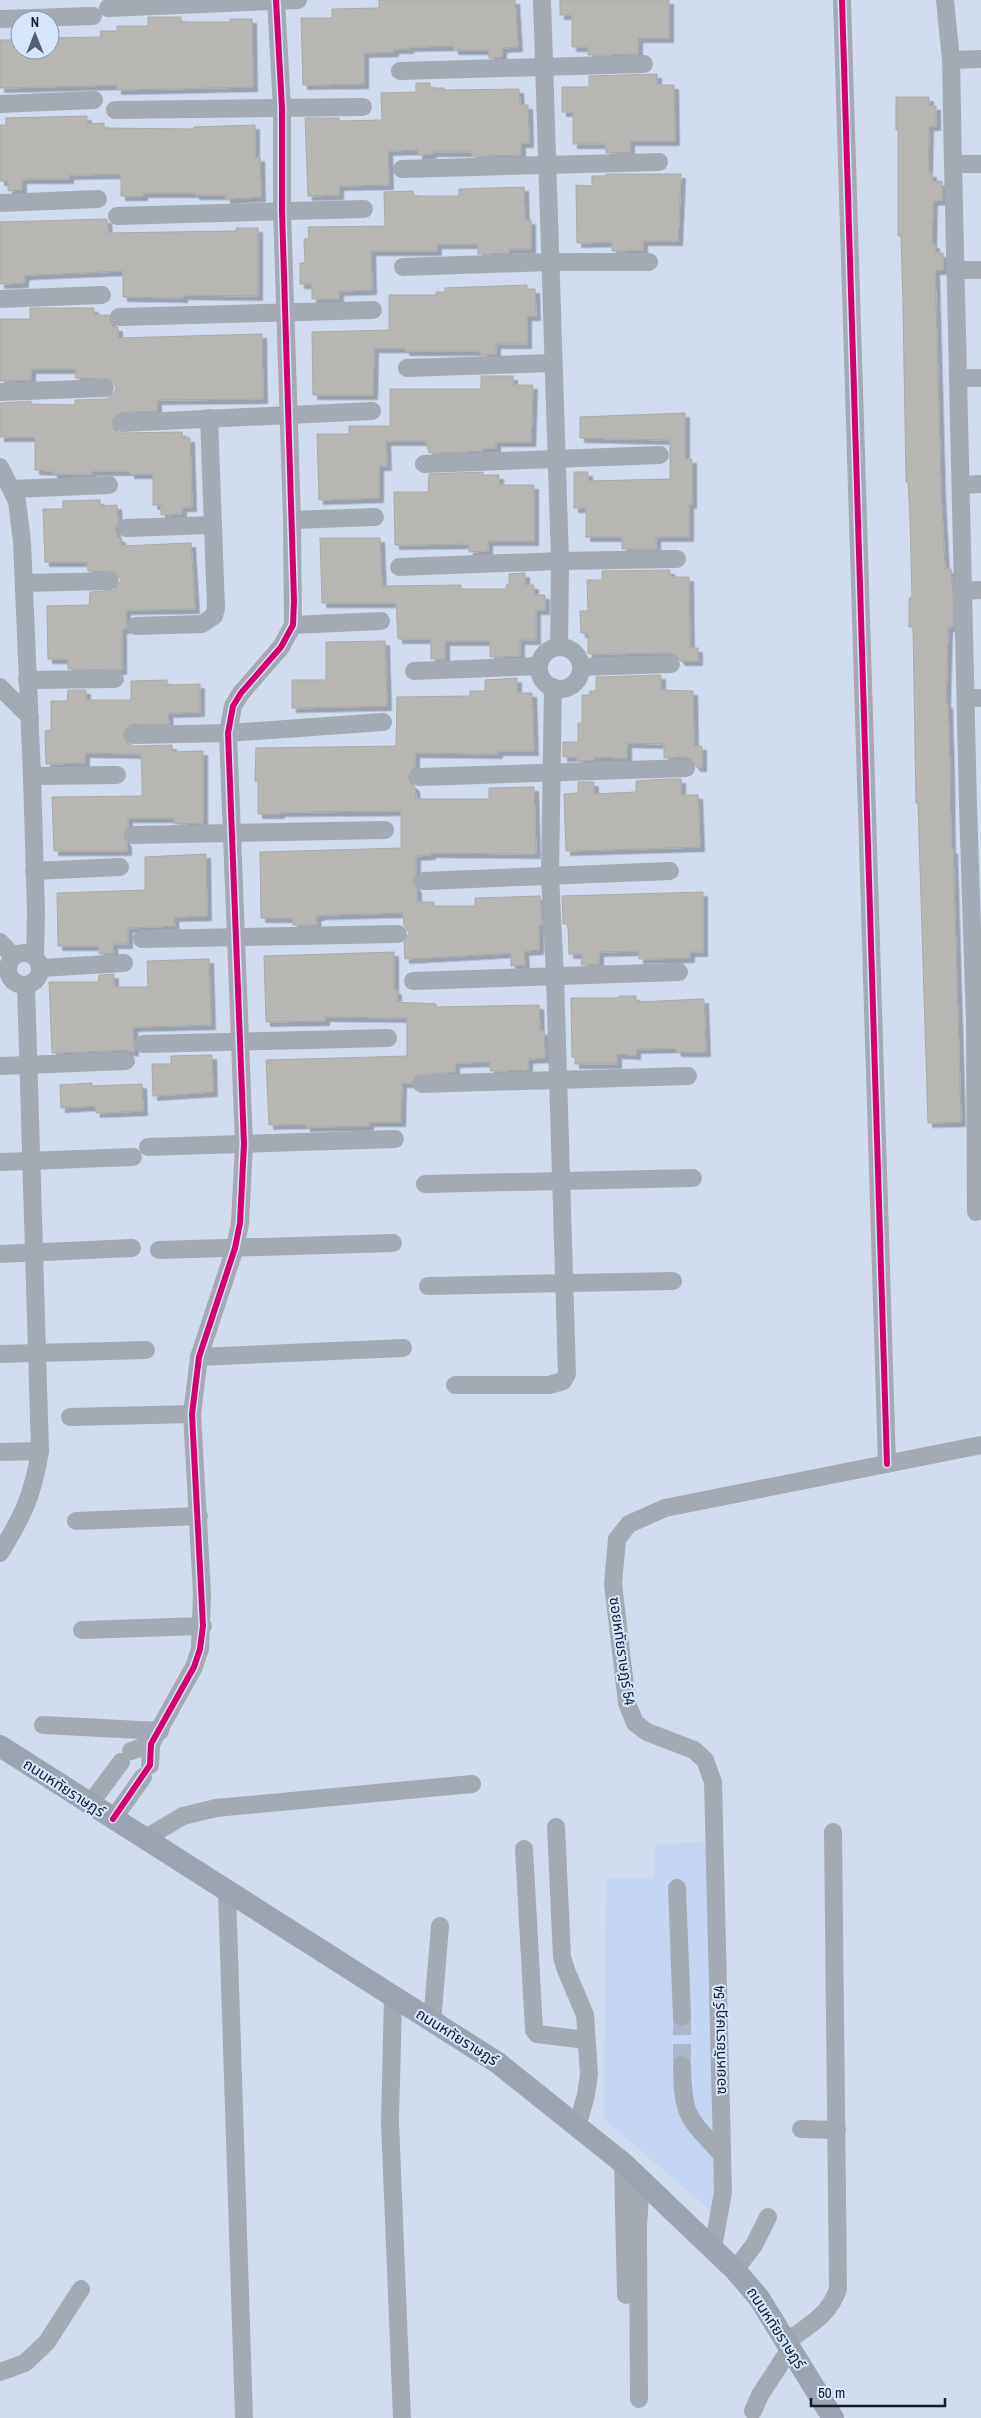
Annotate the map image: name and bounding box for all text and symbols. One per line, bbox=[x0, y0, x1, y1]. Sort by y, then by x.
north arrow bbox=[10, 10, 60, 60]
text: N bbox=[31, 13, 39, 31]
street label: ซอยหทัยราษฎร์ 54 bbox=[604, 1595, 641, 1707]
street label: ถนนหทัยราษฎร์ bbox=[19, 1753, 110, 1822]
street label: ซอยหทัยราษฎร์ 54 bbox=[708, 1985, 731, 2095]
street label: ถนนหทัยราษฎร์ bbox=[412, 2003, 503, 2071]
street label: ถนนหทัยราษฎร์ bbox=[742, 2283, 811, 2373]
scale bar bbox=[811, 2376, 945, 2408]
text: 50 m bbox=[818, 2382, 845, 2403]

